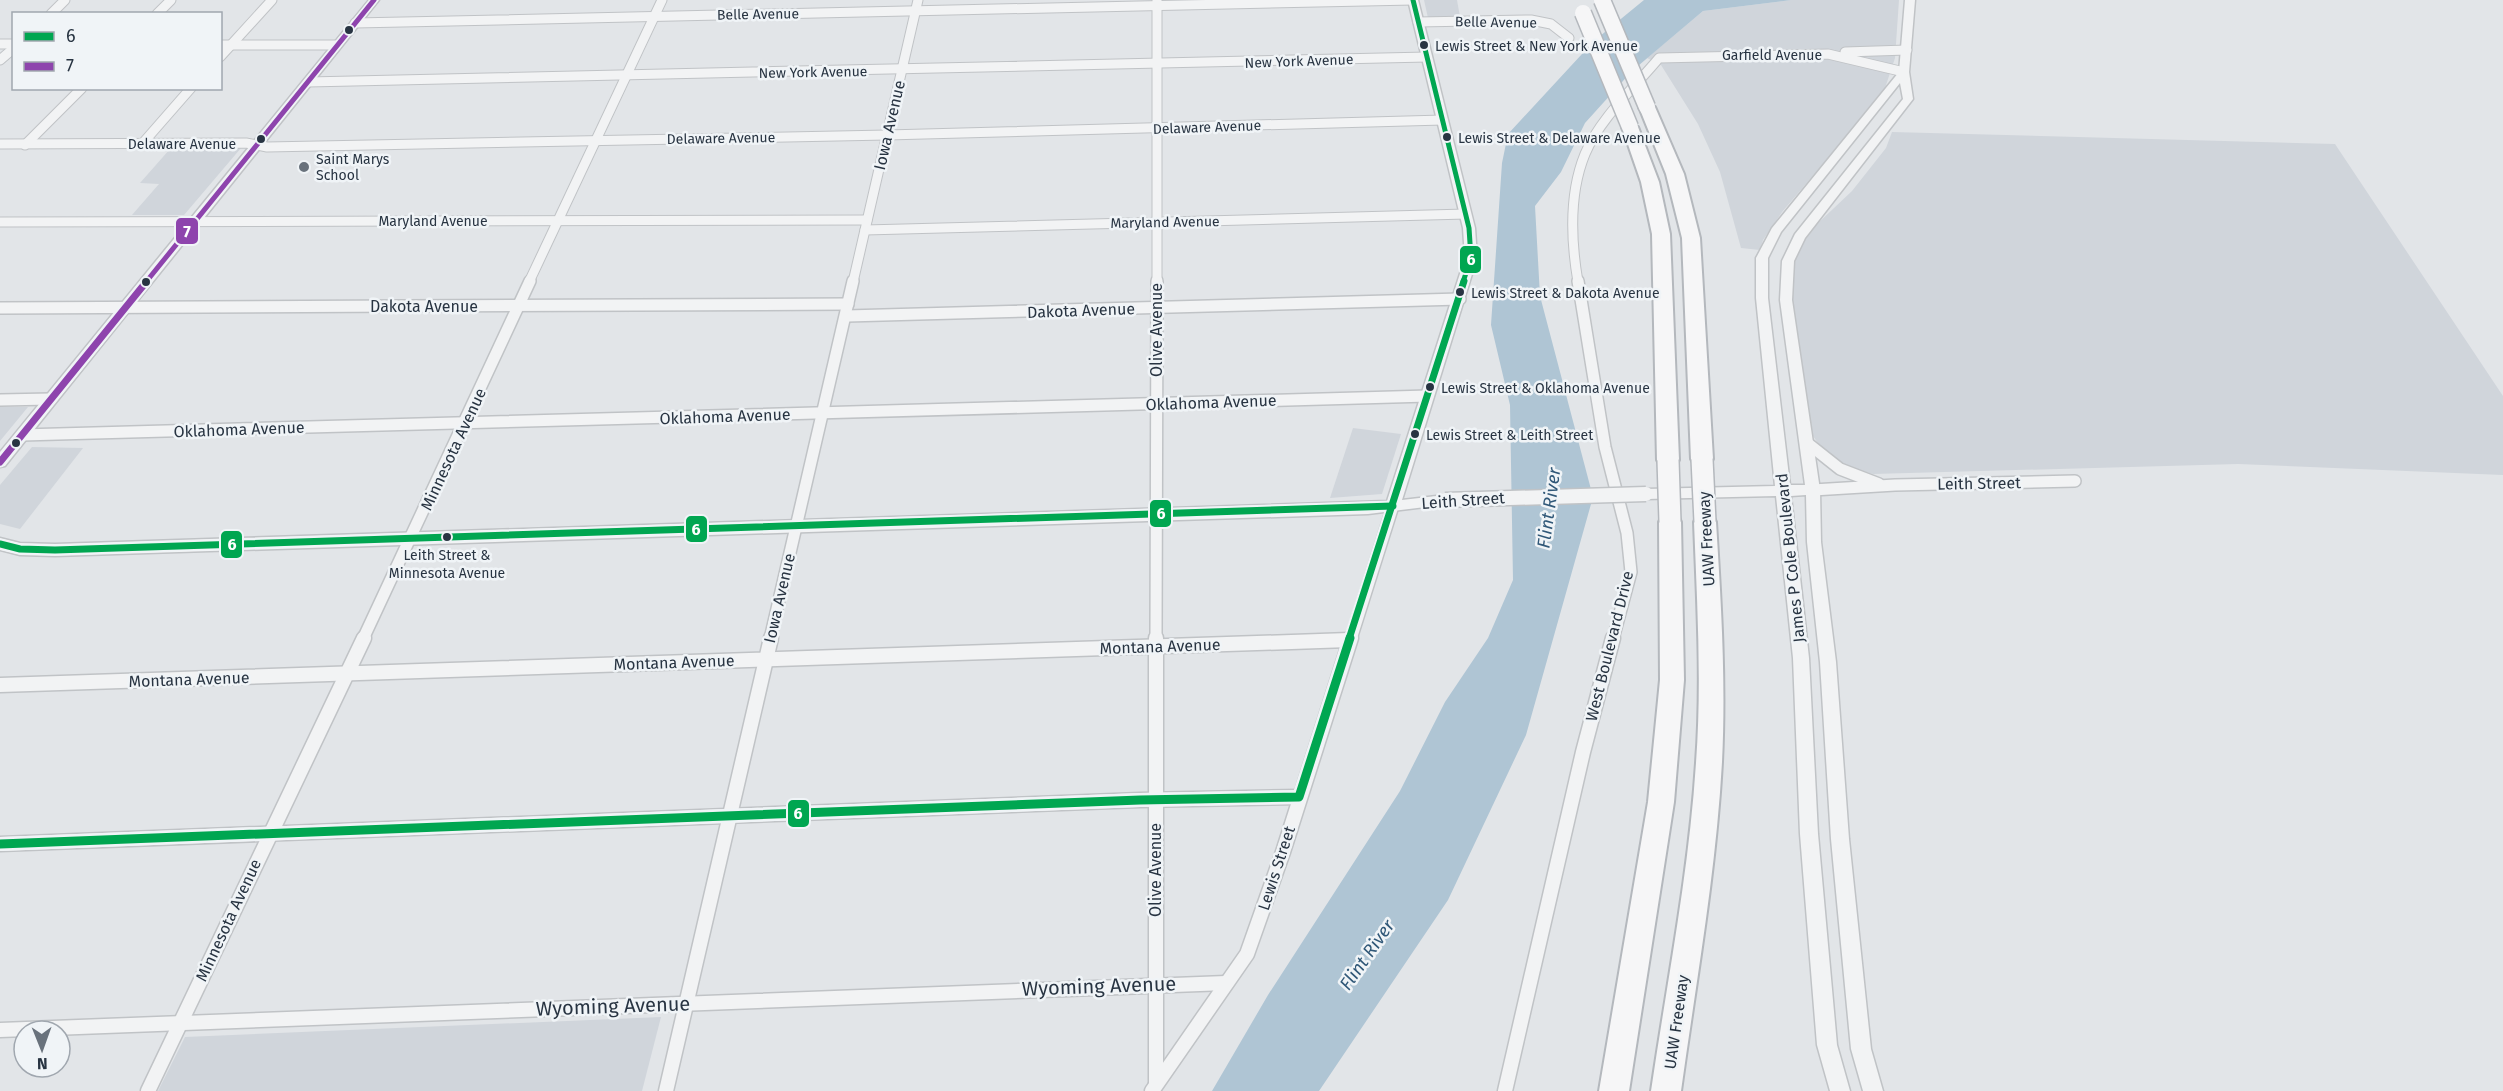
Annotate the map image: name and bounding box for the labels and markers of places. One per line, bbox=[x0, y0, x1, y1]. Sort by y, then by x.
unlabelled marker bbox=[343, 24, 355, 36]
place label: Lewis Street & New York Avenue bbox=[1435, 38, 1638, 55]
marker: Lewis Street & New York Avenue bbox=[1418, 39, 1430, 51]
place label: Lewis Street & Delaware Avenue bbox=[1458, 130, 1661, 147]
marker: Lewis Street & Delaware Avenue bbox=[1441, 131, 1453, 143]
unlabelled marker bbox=[255, 133, 267, 145]
place label: Saint Marys School bbox=[316, 151, 390, 184]
marker: Saint Marys School bbox=[297, 160, 311, 174]
unlabelled marker bbox=[140, 276, 152, 288]
place label: Lewis Street & Dakota Avenue bbox=[1471, 285, 1660, 302]
marker: Lewis Street & Dakota Avenue bbox=[1454, 286, 1466, 298]
place label: Lewis Street & Oklahoma Avenue bbox=[1441, 380, 1650, 397]
marker: Lewis Street & Oklahoma Avenue bbox=[1424, 381, 1436, 393]
place label: Lewis Street & Leith Street bbox=[1426, 427, 1594, 444]
marker: Lewis Street & Leith Street bbox=[1409, 428, 1421, 440]
unlabelled marker bbox=[10, 437, 22, 449]
marker: Leith Street & Minnesota Avenue bbox=[441, 531, 453, 543]
place label: Leith Street & Minnesota Avenue bbox=[389, 547, 505, 582]

